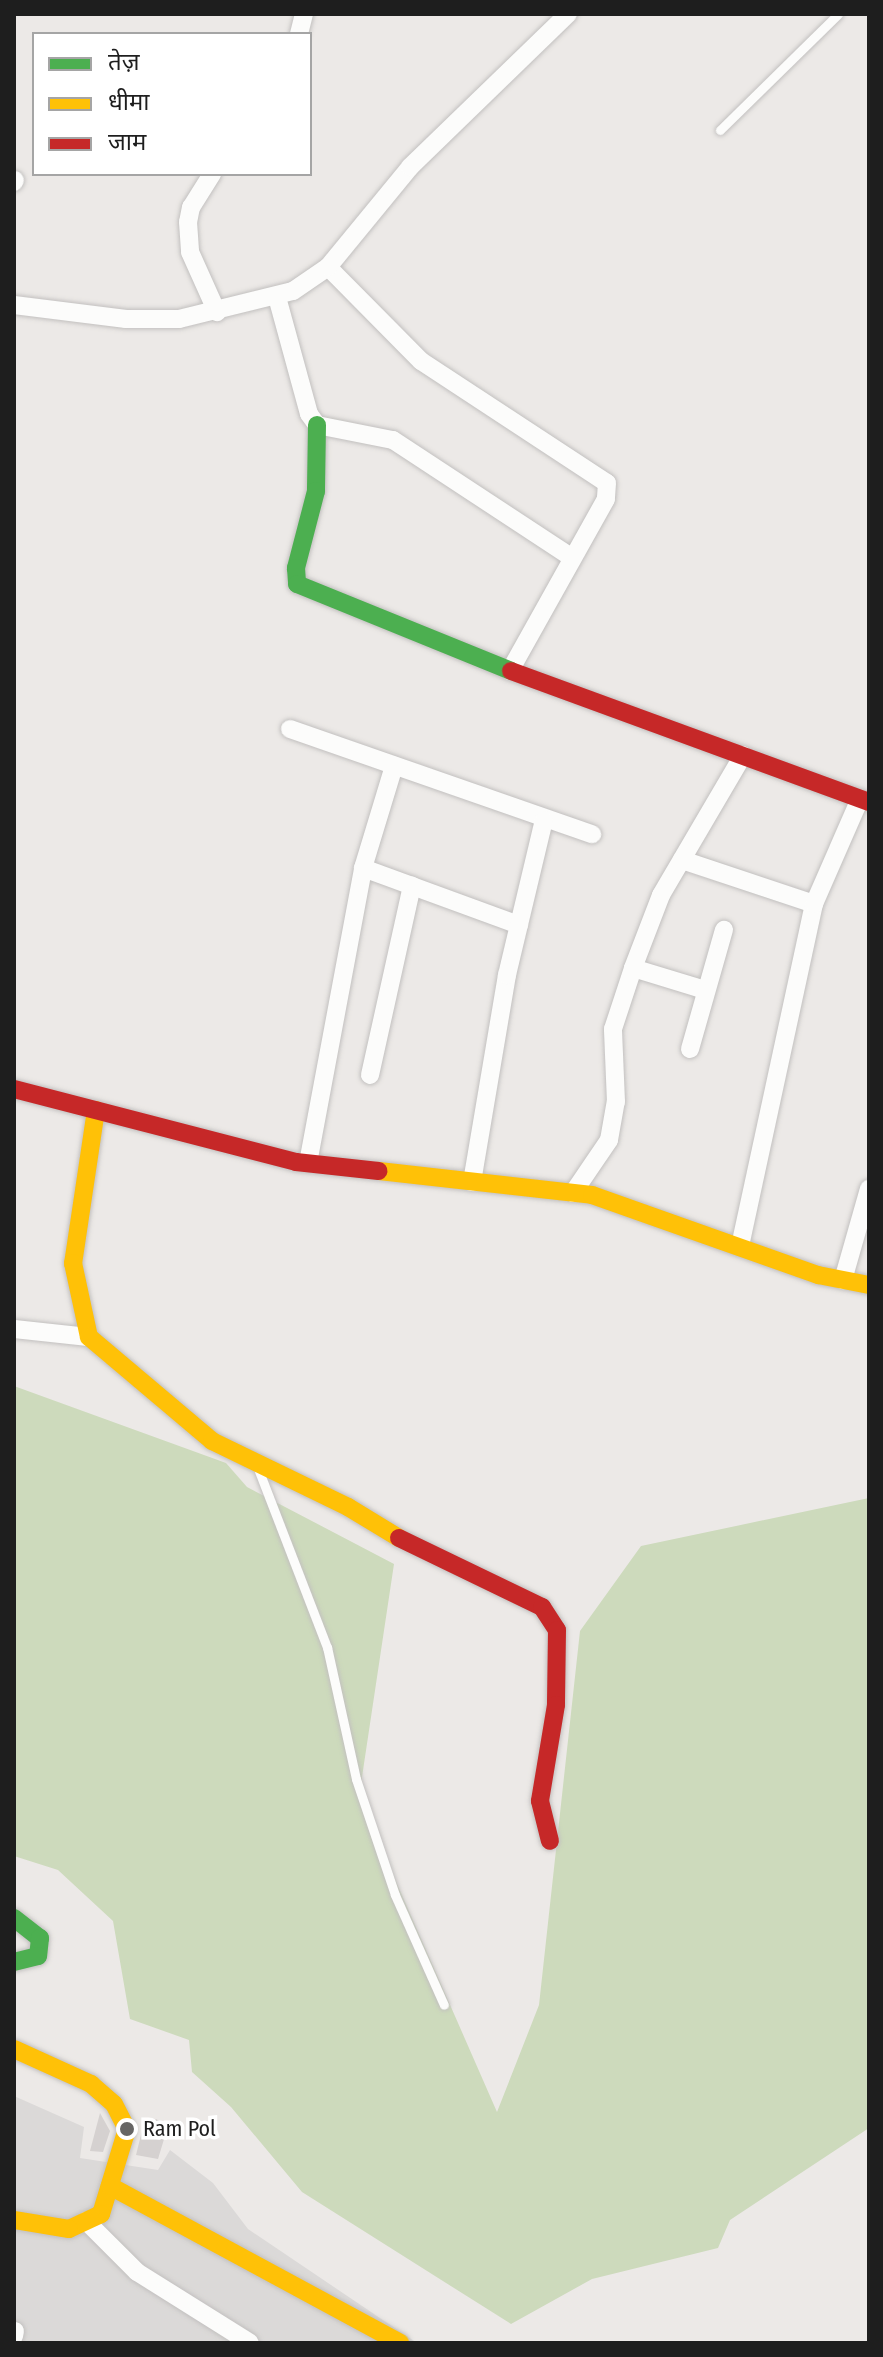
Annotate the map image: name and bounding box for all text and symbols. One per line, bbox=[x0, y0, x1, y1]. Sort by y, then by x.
legend bbox=[32, 32, 312, 176]
text: तेज़ bbox=[108, 48, 140, 76]
text: धीमा bbox=[108, 88, 150, 116]
text: जाम bbox=[108, 128, 146, 156]
place label: Ram Pol bbox=[143, 2116, 216, 2142]
marker: Ram Pol bbox=[118, 2120, 136, 2138]

